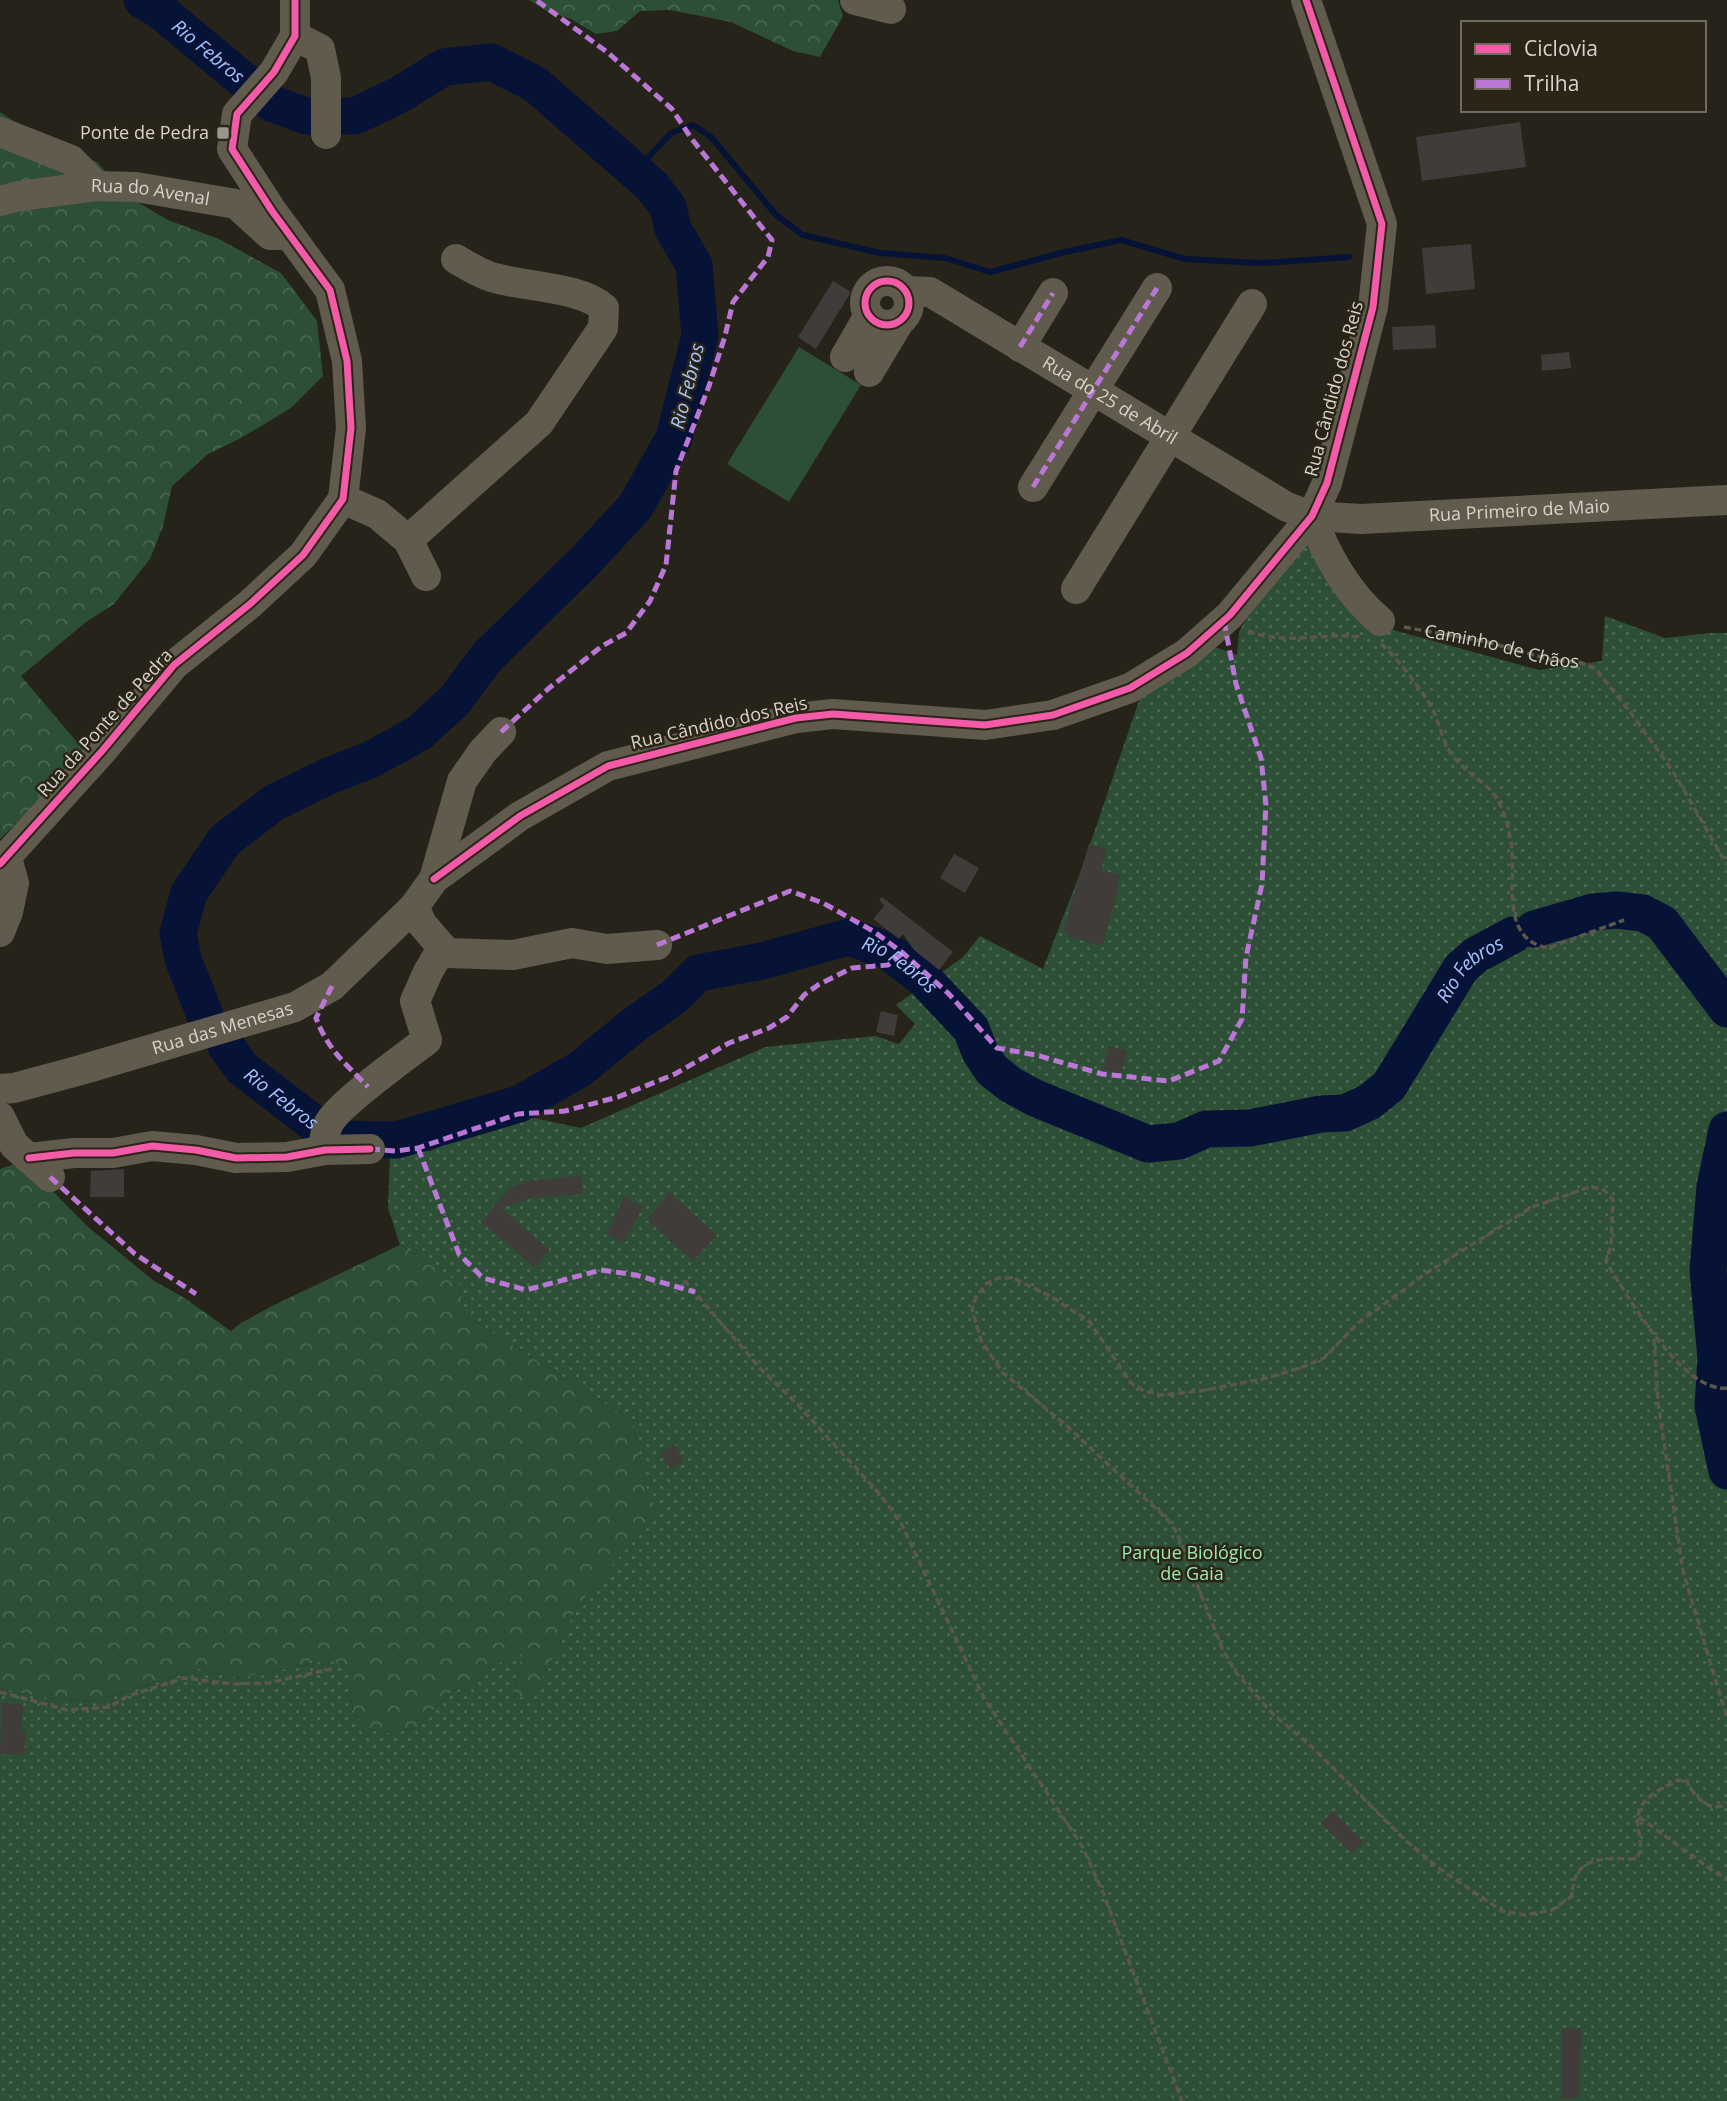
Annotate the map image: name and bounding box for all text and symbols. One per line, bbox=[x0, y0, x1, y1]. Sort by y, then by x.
water label: Rio Febros bbox=[167, 13, 250, 89]
legend bbox=[1461, 21, 1706, 112]
text: Ciclovia bbox=[1524, 34, 1598, 62]
text: Trilha bbox=[1524, 69, 1579, 97]
place label: Ponte de Pedra bbox=[80, 120, 209, 144]
marker: Ponte de Pedra bbox=[215, 125, 231, 141]
street label: Rua do Avenal bbox=[91, 173, 212, 210]
street label: Rua Cândido dos Reis bbox=[1298, 298, 1368, 479]
water label: Rio Febros bbox=[664, 341, 710, 431]
street label: Rua do 25 de Abril bbox=[1039, 350, 1182, 449]
street label: Rua Primeiro de Maio bbox=[1428, 493, 1610, 526]
street label: Caminho de Chãos bbox=[1423, 618, 1580, 673]
street label: Rua da Ponte de Pedra bbox=[31, 643, 177, 802]
street label: Rua Cândido dos Reis bbox=[628, 690, 810, 754]
water label: Rio Febros bbox=[858, 930, 944, 999]
water label: Rio Febros bbox=[1430, 930, 1508, 1007]
street label: Rua das Menesas bbox=[149, 995, 296, 1059]
water label: Rio Febros bbox=[239, 1061, 324, 1135]
park label: Parque Biológico de Gaia bbox=[1121, 1540, 1263, 1585]

